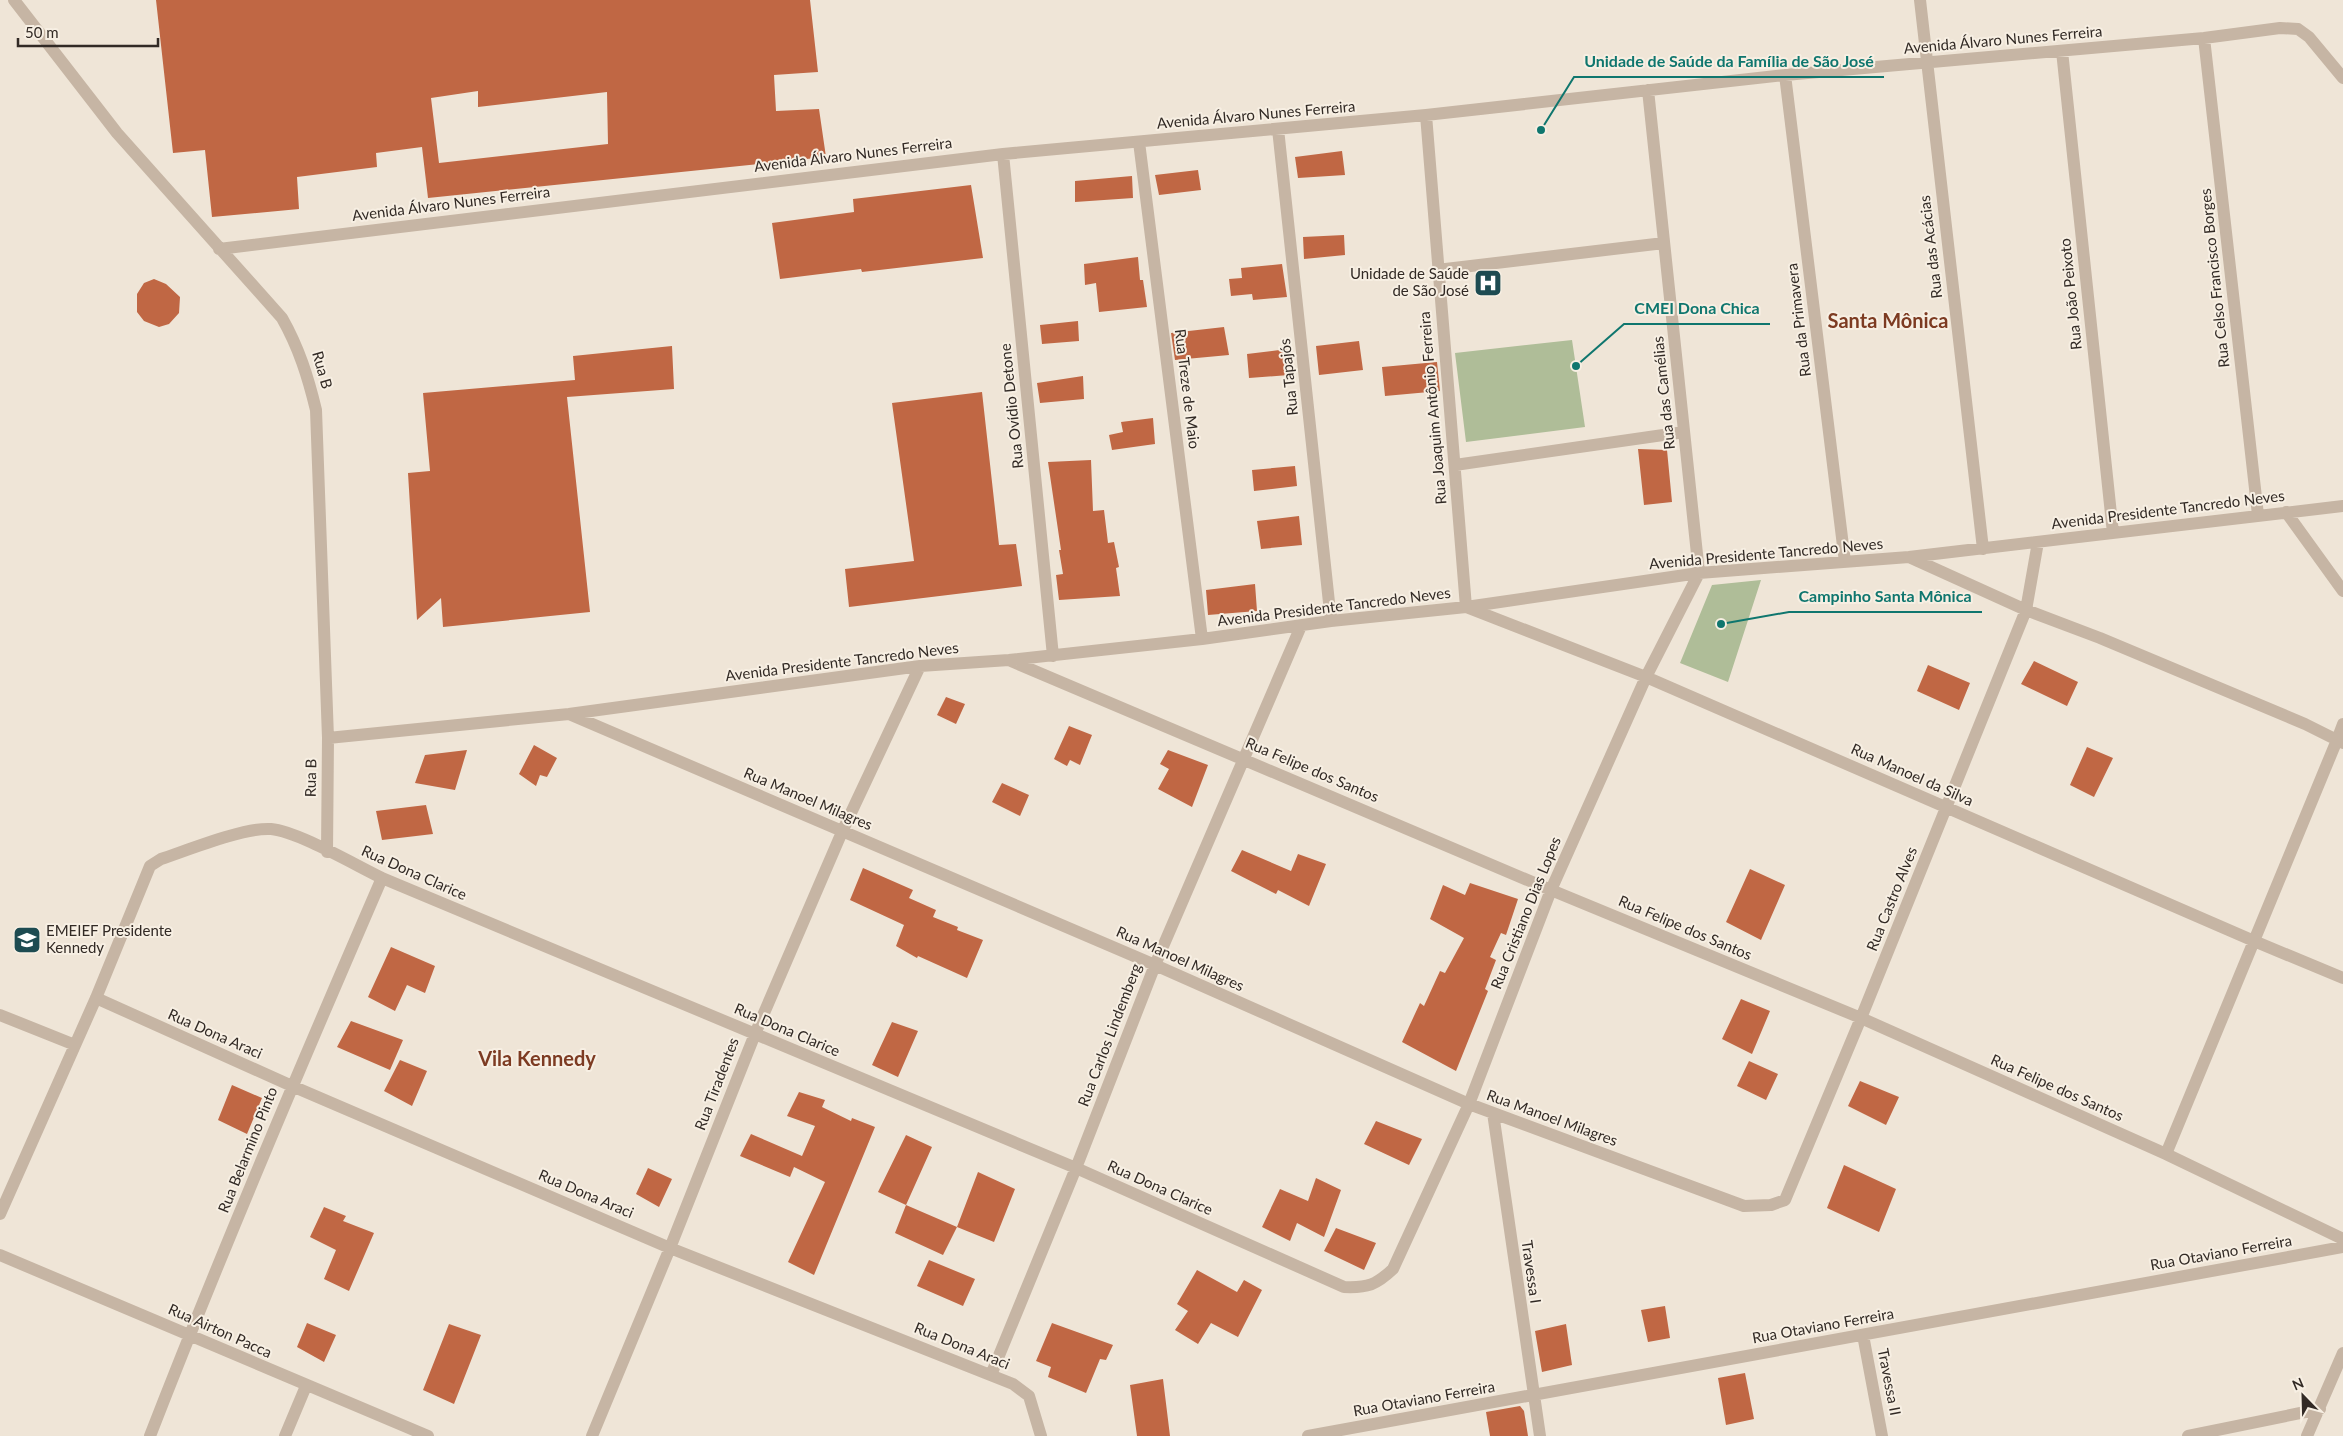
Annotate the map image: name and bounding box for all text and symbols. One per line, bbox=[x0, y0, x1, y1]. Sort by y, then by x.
scale bar bbox=[18, 15, 158, 47]
street label: Avenida Álvaro Nunes Ferreira bbox=[1903, 21, 2103, 57]
text: 50 m bbox=[25, 23, 59, 41]
callout: Unidade de Saúde da Família de São José bbox=[1574, 46, 1884, 77]
text: Unidade de Saúde da Família de São José bbox=[1584, 51, 1874, 70]
street label: Avenida Álvaro Nunes Ferreira bbox=[1156, 96, 1356, 132]
street label: Avenida Álvaro Nunes Ferreira bbox=[753, 133, 953, 175]
street label: Avenida Álvaro Nunes Ferreira bbox=[351, 182, 551, 224]
street label: Rua Celso Francisco Borges bbox=[2196, 188, 2232, 369]
street label: Rua das Acácias bbox=[1915, 195, 1945, 300]
street label: Rua João Peixoto bbox=[2055, 237, 2085, 351]
street label: Rua da Primavera bbox=[1782, 262, 1814, 378]
place label: Unidade de Saúde de São José bbox=[1350, 264, 1469, 299]
hospital icon: Unidade de Saúde de São José bbox=[1473, 268, 1503, 298]
callout: CMEI Dona Chica bbox=[1624, 293, 1770, 324]
text: CMEI Dona Chica bbox=[1634, 298, 1760, 317]
district label: Santa Mônica bbox=[1828, 308, 1948, 332]
street label: Rua Joaquim Antônio Ferreira bbox=[1415, 311, 1449, 505]
street label: Rua Treze de Maio bbox=[1172, 328, 1204, 450]
street label: Rua das Camélias bbox=[1648, 336, 1678, 451]
street label: Rua Tapajós bbox=[1275, 338, 1301, 417]
street label: Rua Ovídio Detone bbox=[995, 343, 1027, 470]
street label: Rua B bbox=[309, 349, 337, 391]
street label: Avenida Presidente Tancredo Neves bbox=[2050, 486, 2286, 532]
street label: Avenida Presidente Tancredo Neves bbox=[1648, 534, 1884, 572]
callout: Campinho Santa Mônica bbox=[1789, 581, 1982, 612]
street label: Avenida Presidente Tancredo Neves bbox=[1216, 583, 1452, 629]
text: Campinho Santa Mônica bbox=[1798, 586, 1972, 605]
street label: Avenida Presidente Tancredo Neves bbox=[724, 638, 960, 684]
street label: Rua Felipe dos Santos bbox=[1243, 733, 1382, 805]
street label: Rua Manoel da Silva bbox=[1848, 739, 1976, 809]
street label: Rua B bbox=[301, 759, 319, 797]
street label: Rua Manoel Milagres bbox=[741, 763, 875, 833]
street label: Rua Cristiano Dias Lopes bbox=[1486, 834, 1564, 991]
street label: Rua Dona Clarice bbox=[359, 841, 470, 903]
street label: Rua Castro Alves bbox=[1862, 844, 1920, 953]
street label: Rua Felipe dos Santos bbox=[1616, 891, 1755, 963]
place label: EMEIEF Presidente Kennedy bbox=[46, 921, 172, 956]
street label: Rua Manoel Milagres bbox=[1114, 922, 1247, 994]
school or university icon: EMEIEF Presidente Kennedy bbox=[12, 925, 42, 955]
street label: Rua Carlos Lindemberg bbox=[1073, 960, 1145, 1109]
street label: Rua Dona Clarice bbox=[732, 999, 843, 1060]
street label: Rua Dona Araci bbox=[165, 1004, 265, 1062]
street label: Rua Tiradentes bbox=[690, 1035, 742, 1133]
district label: Vila Kennedy bbox=[477, 1046, 596, 1070]
street label: Rua Felipe dos Santos bbox=[1988, 1050, 2126, 1124]
street label: Rua Belarmino Pinto bbox=[214, 1084, 281, 1215]
street label: Rua Manoel Milagres bbox=[1484, 1085, 1620, 1149]
street label: Rua Dona Clarice bbox=[1105, 1156, 1216, 1218]
street label: Rua Dona Araci bbox=[536, 1165, 637, 1221]
street label: Rua Otaviano Ferreira bbox=[2149, 1231, 2293, 1273]
street label: Travessa I bbox=[1519, 1239, 1545, 1305]
street label: Rua Airton Pacca bbox=[166, 1299, 275, 1361]
street label: Rua Otaviano Ferreira bbox=[1751, 1304, 1895, 1346]
street label: Rua Dona Araci bbox=[912, 1318, 1013, 1372]
street label: Travessa II bbox=[1875, 1347, 1905, 1417]
north arrow bbox=[2278, 1371, 2328, 1421]
text: N bbox=[2289, 1374, 2306, 1394]
street label: Rua Otaviano Ferreira bbox=[1352, 1377, 1496, 1419]

